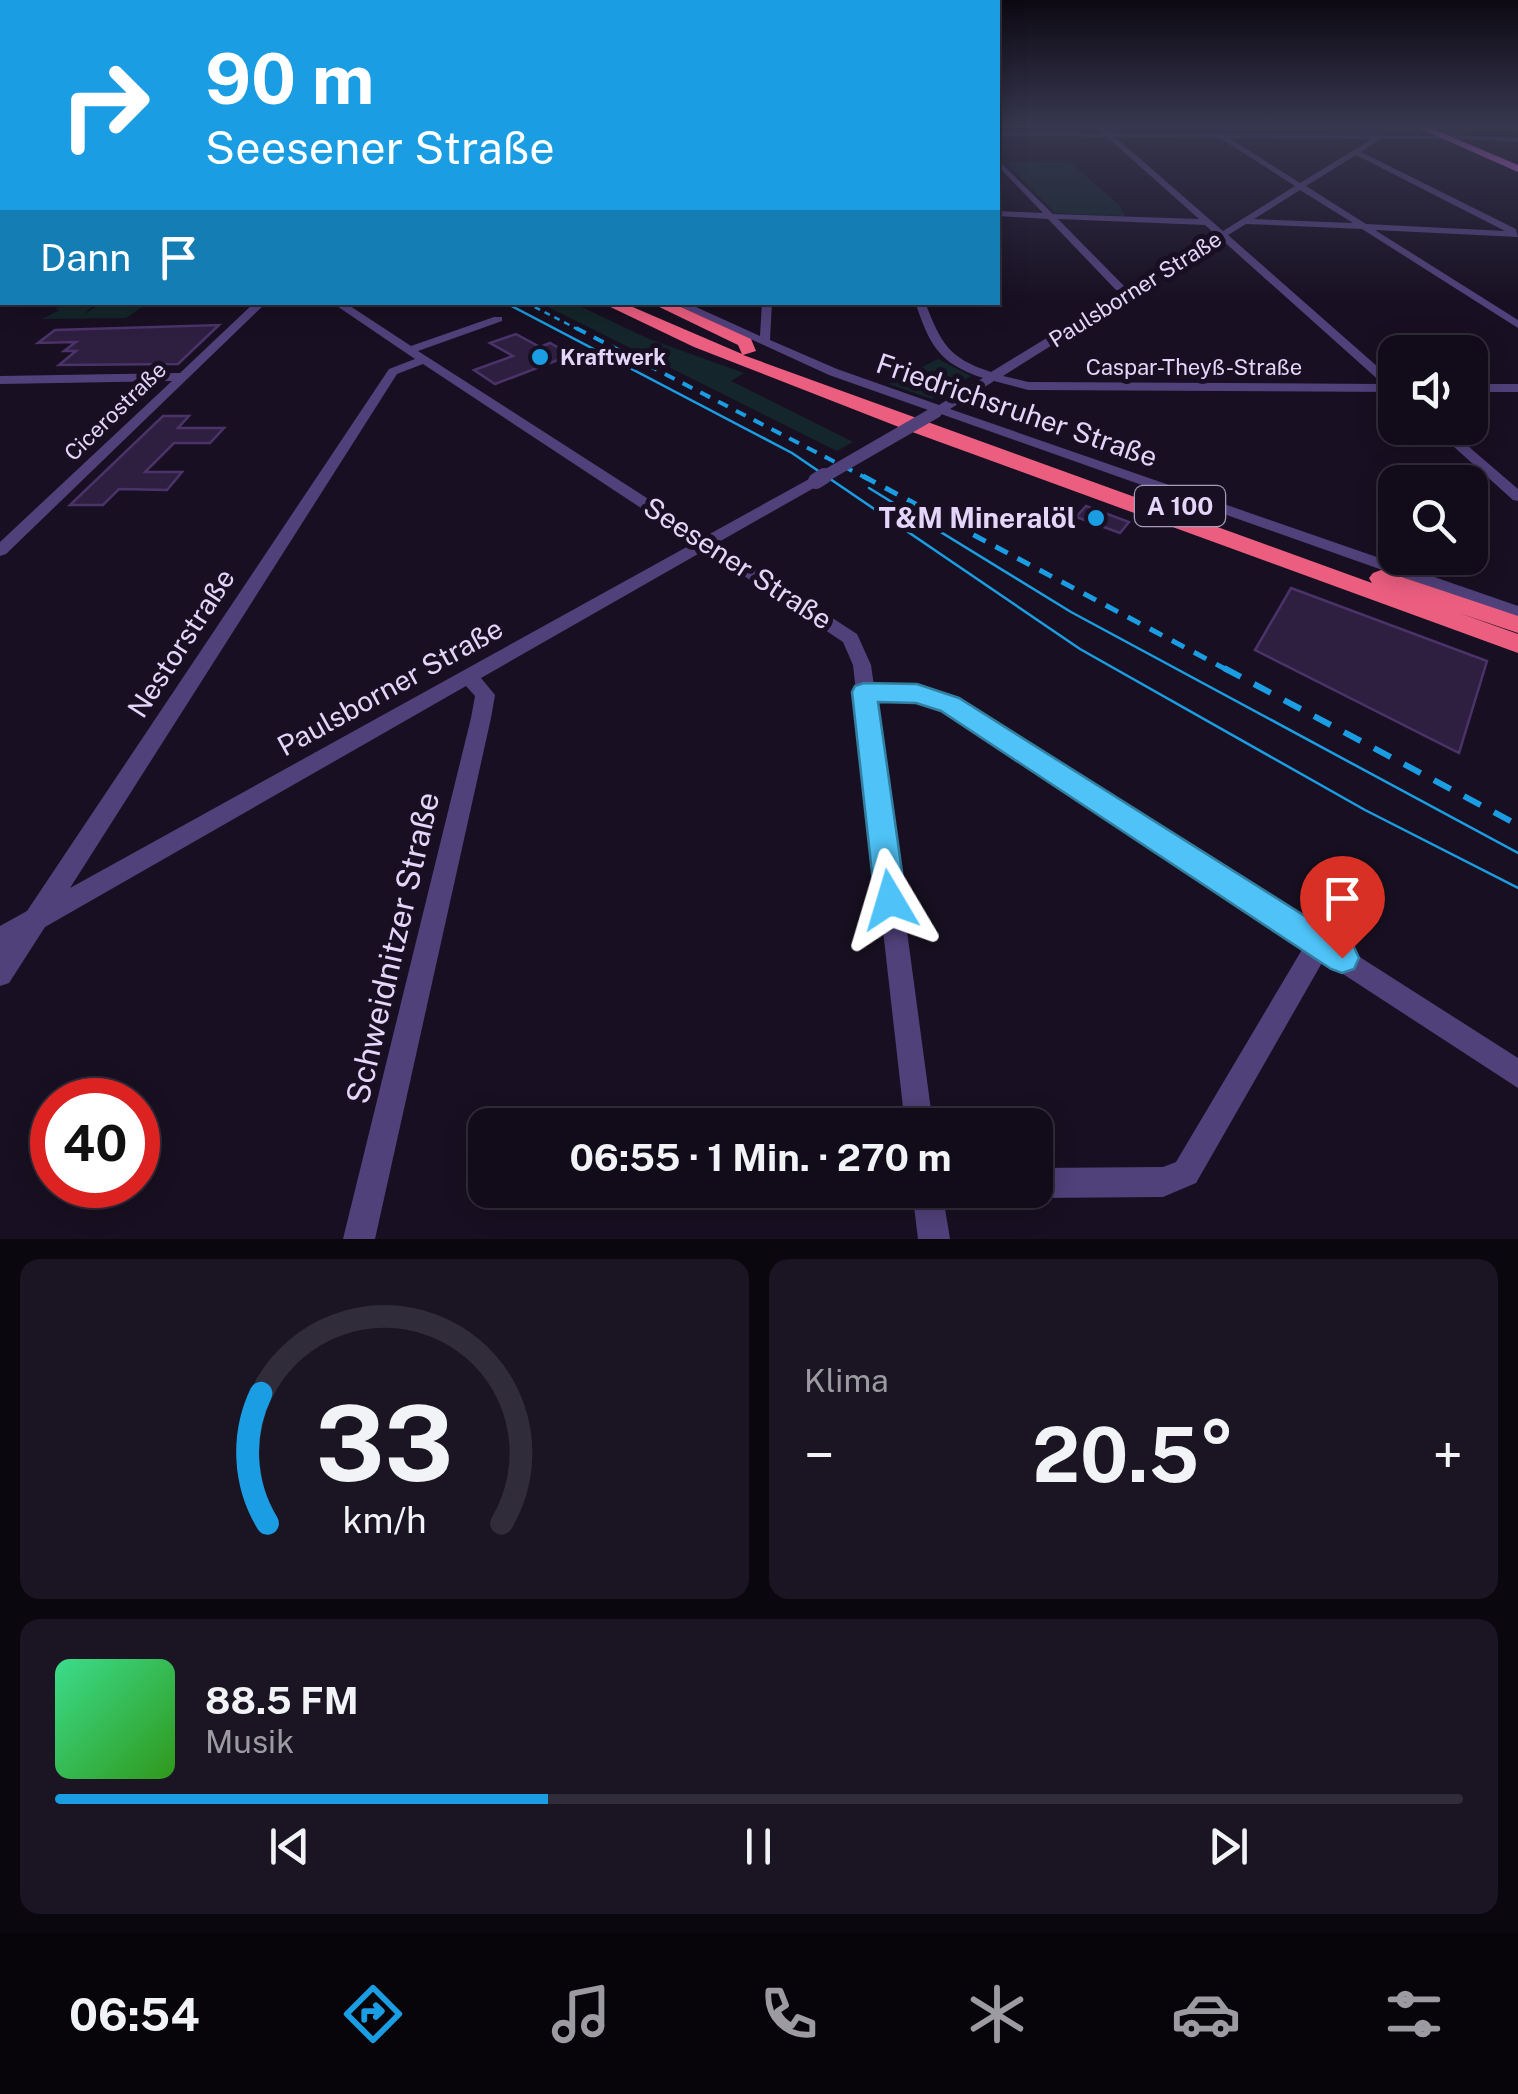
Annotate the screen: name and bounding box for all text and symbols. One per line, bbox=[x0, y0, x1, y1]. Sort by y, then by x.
text: 90 m bbox=[205, 37, 375, 120]
icon: right bbox=[40, 40, 170, 170]
text: Seesener Straße bbox=[205, 121, 555, 174]
street label: Paulsborner Straße bbox=[1044, 225, 1226, 353]
icon: arrive bbox=[151, 230, 206, 285]
text: Dann bbox=[40, 235, 131, 280]
map controls bbox=[1378, 335, 1488, 575]
button: sound bbox=[1378, 335, 1488, 445]
place label: Kraftwerk bbox=[560, 344, 666, 370]
marker: Kraftwerk bbox=[529, 346, 551, 368]
street label: Friedrichsruher Straße bbox=[872, 346, 1162, 473]
street label: Caspar-Theyß-Straße bbox=[1086, 354, 1302, 380]
street label: Cicerostraße bbox=[59, 356, 171, 466]
button: search bbox=[1378, 465, 1488, 575]
road number: A 100 bbox=[1135, 486, 1225, 526]
street label: Seesener Straße bbox=[638, 489, 838, 636]
place label: T&M Mineralöl bbox=[878, 501, 1076, 534]
marker: T&M Mineralöl bbox=[1085, 507, 1107, 529]
street label: Nestorstraße bbox=[120, 562, 241, 723]
street label: Paulsborner Straße bbox=[271, 611, 508, 762]
street label: Schweidnitzer Straße bbox=[339, 788, 446, 1107]
position arrow bbox=[838, 848, 942, 952]
pin bbox=[1300, 856, 1385, 959]
icon: arrive bbox=[1315, 871, 1370, 926]
speed limit sign: 40 bbox=[30, 1078, 160, 1208]
text: 06:55 · 1 Min. · 270 m bbox=[569, 1135, 952, 1180]
text: Klima bbox=[804, 1362, 889, 1399]
text: 33 bbox=[316, 1382, 454, 1504]
text: 20.5° bbox=[1032, 1411, 1235, 1499]
text: − bbox=[804, 1423, 835, 1487]
text: + bbox=[1432, 1423, 1463, 1487]
text: km/h bbox=[342, 1499, 427, 1541]
text: 88.5 FM bbox=[205, 1678, 359, 1723]
text: Musik bbox=[205, 1723, 294, 1760]
icon: previous bbox=[262, 1819, 317, 1874]
icon: pause bbox=[731, 1819, 786, 1874]
icon: next bbox=[1201, 1819, 1256, 1874]
icon: directions bbox=[338, 1979, 408, 2049]
icon: music bbox=[546, 1979, 616, 2049]
icon: phone bbox=[754, 1979, 824, 2049]
icon: climate bbox=[962, 1979, 1032, 2049]
icon: car bbox=[1171, 1979, 1241, 2049]
icon: filters bbox=[1379, 1979, 1449, 2049]
text: 06:54 bbox=[69, 1988, 200, 2041]

